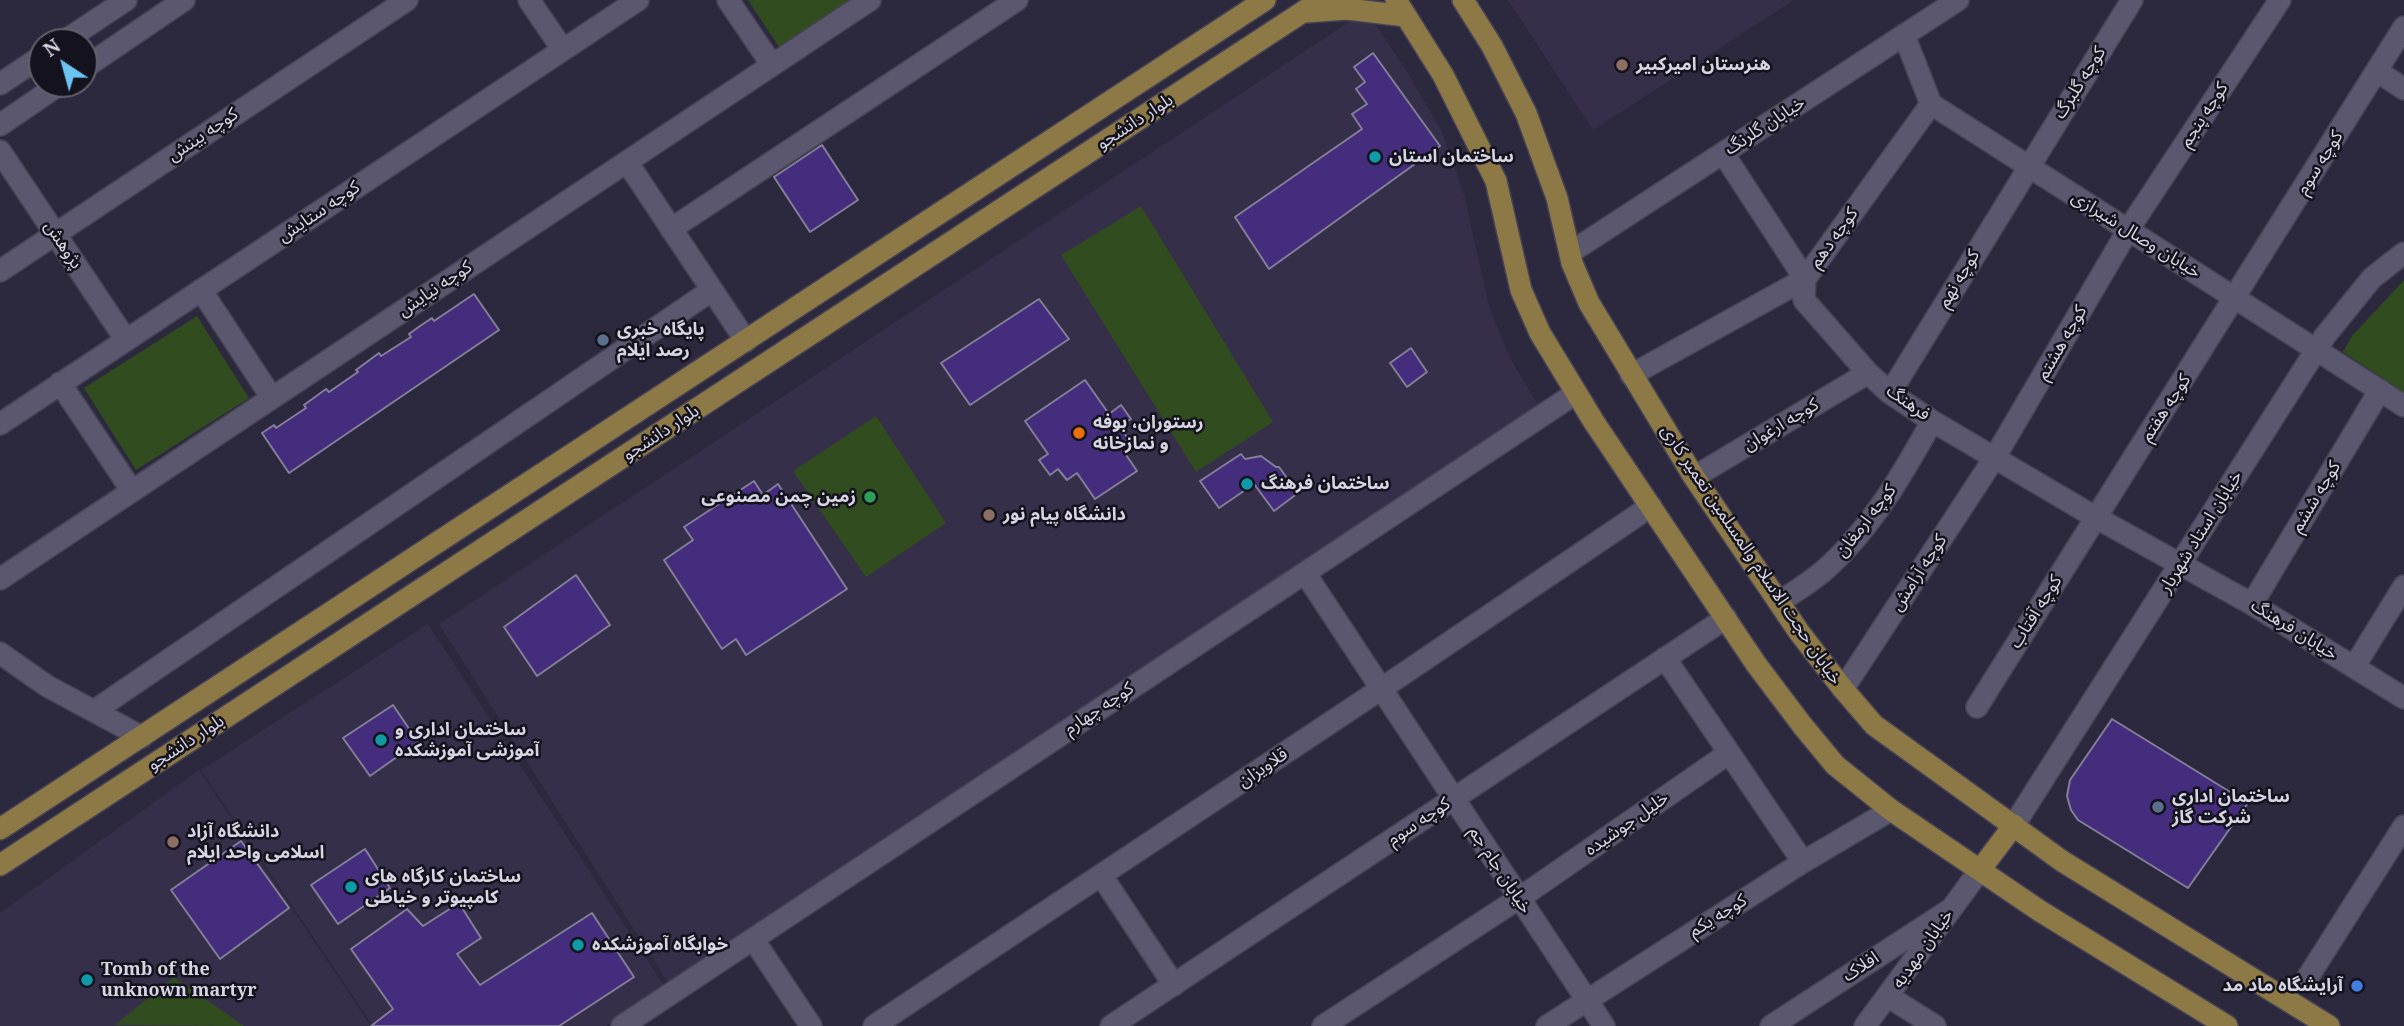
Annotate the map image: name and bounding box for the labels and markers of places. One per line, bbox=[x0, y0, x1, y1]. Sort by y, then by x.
place label: هنرستان امیرکبیر bbox=[1636, 54, 1771, 76]
marker: هنرستان امیرکبیر bbox=[1614, 57, 1630, 73]
place label: ساختمان استان bbox=[1389, 146, 1514, 168]
marker: ساختمان استان bbox=[1367, 149, 1383, 165]
place label: پایگاه خبری رصد ایلام bbox=[617, 319, 705, 362]
marker: پایگاه خبری رصد ایلام bbox=[595, 332, 611, 348]
place label: رستوران، بوفه و نمازخانه bbox=[1093, 412, 1204, 454]
marker: رستوران، بوفه و نمازخانه bbox=[1071, 425, 1087, 441]
place label: ساختمان فرهنگ bbox=[1261, 473, 1390, 495]
marker: ساختمان فرهنگ bbox=[1239, 476, 1255, 492]
place label: زمین چمن مصنوعی bbox=[701, 486, 856, 508]
marker: زمین چمن مصنوعی bbox=[862, 489, 878, 505]
place label: دانشگاه پیام نور bbox=[1003, 504, 1126, 526]
marker: دانشگاه پیام نور bbox=[981, 507, 997, 523]
place label: ساختمان اداری و آموزشی آموزشکده bbox=[395, 719, 539, 762]
marker: ساختمان اداری و آموزشی آموزشکده bbox=[373, 732, 389, 748]
place label: ساختمان اداری شرکت گاز bbox=[2172, 786, 2290, 828]
marker: ساختمان اداری شرکت گاز bbox=[2150, 799, 2166, 815]
place label: دانشگاه آزاد اسلامی واحد ایلام bbox=[187, 821, 324, 864]
marker: دانشگاه آزاد اسلامی واحد ایلام bbox=[165, 834, 181, 850]
place label: ساختمان کارگاه های کامپیوتر و خیاطی bbox=[365, 866, 521, 908]
marker: ساختمان کارگاه های کامپیوتر و خیاطی bbox=[343, 879, 359, 895]
place label: خوابگاه آموزشکده bbox=[592, 934, 728, 956]
marker: خوابگاه آموزشکده bbox=[570, 937, 586, 953]
place label: Tomb of the unknown martyr bbox=[101, 959, 257, 1002]
marker: Tomb of the unknown martyr bbox=[79, 972, 95, 988]
place label: آرایشگاه ماد مد bbox=[2223, 975, 2343, 997]
marker: آرایشگاه ماد مد bbox=[2349, 978, 2365, 994]

